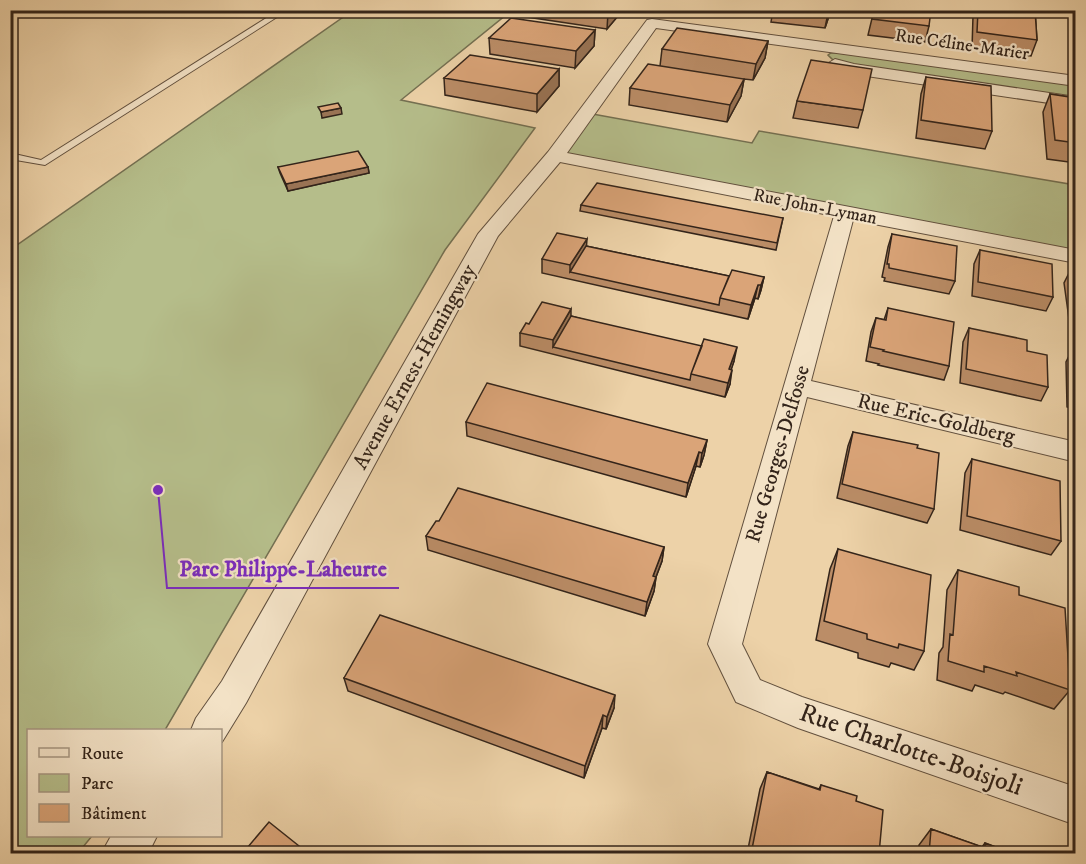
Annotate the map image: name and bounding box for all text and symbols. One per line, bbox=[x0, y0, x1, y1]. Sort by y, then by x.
street label: Rue Céline-Marier bbox=[894, 25, 1031, 65]
street label: Rue John-Lyman bbox=[751, 184, 879, 230]
street label: Avenue Ernest-Hemingway bbox=[348, 259, 483, 474]
street label: Rue Georges-Delfosse bbox=[740, 362, 816, 546]
street label: Rue Eric-Goldberg bbox=[855, 388, 1018, 450]
callout: Parc Philippe-Laheurte bbox=[167, 548, 399, 588]
text: Parc Philippe-Laheurte bbox=[179, 556, 387, 583]
street label: Rue Charlotte-Boisjoli bbox=[795, 696, 1027, 804]
legend bbox=[27, 729, 222, 837]
text: Route bbox=[81, 743, 124, 765]
text: Parc bbox=[81, 773, 114, 795]
text: Bâtiment bbox=[81, 803, 147, 825]

